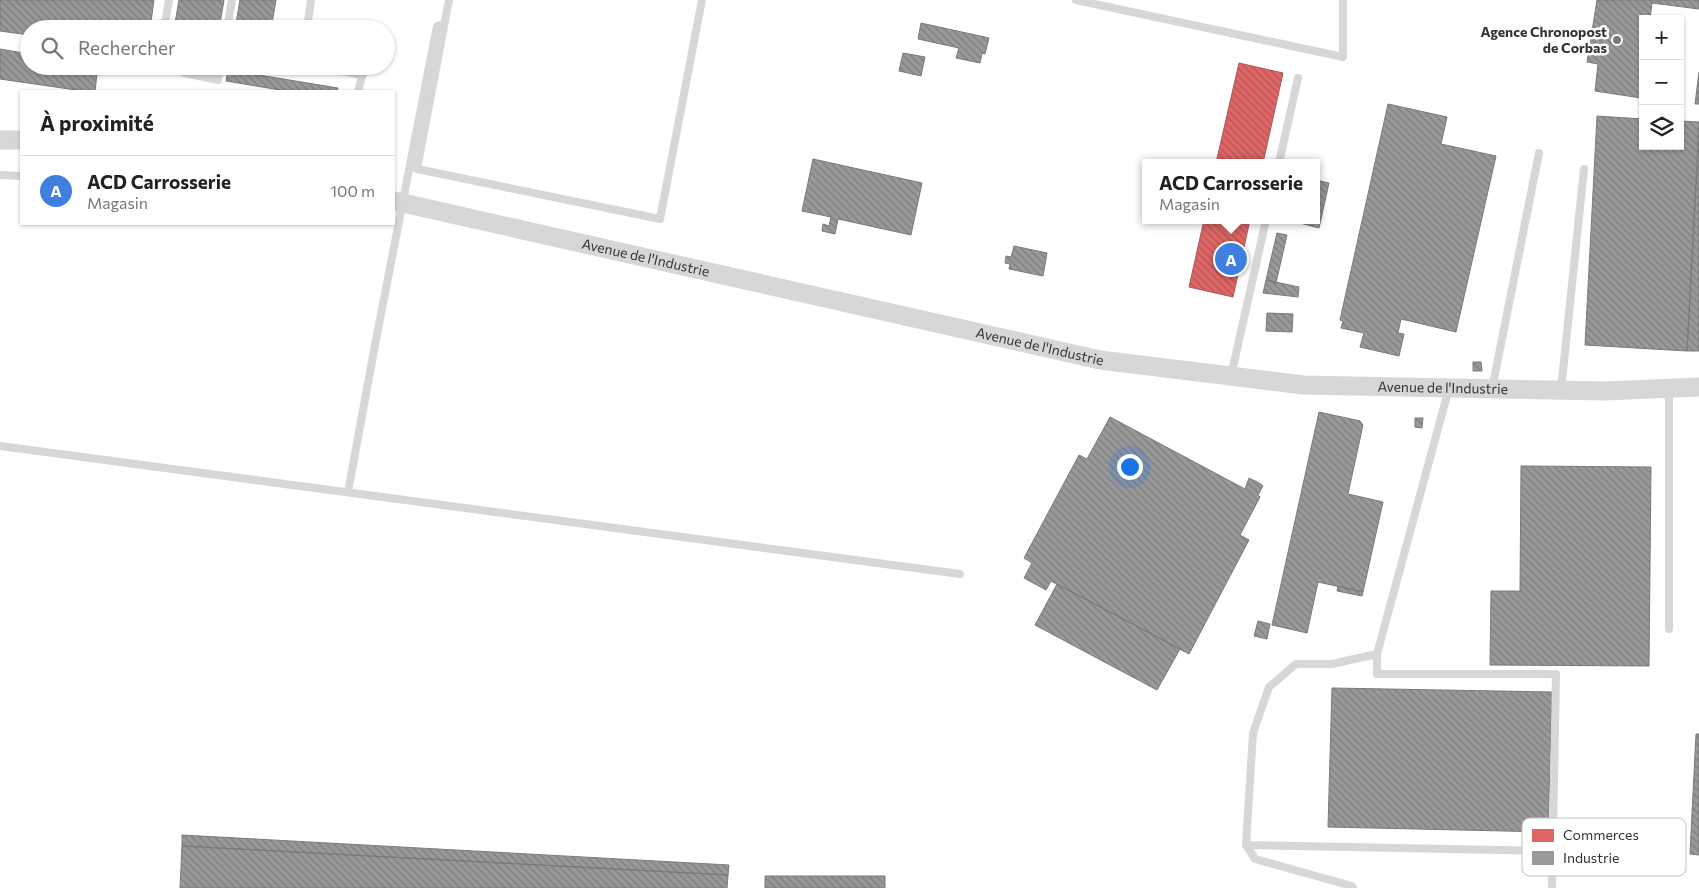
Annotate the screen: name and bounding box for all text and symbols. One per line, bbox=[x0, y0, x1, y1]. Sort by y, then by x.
map controls bbox=[1639, 15, 1684, 150]
button: + bbox=[1639, 15, 1684, 60]
search box bbox=[20, 20, 395, 75]
place label: Agence Chronopost de Corbas bbox=[1481, 23, 1607, 56]
icon: search bbox=[38, 34, 66, 62]
marker: Agence Chronopost de Corbas bbox=[1611, 34, 1623, 46]
text: Rechercher bbox=[78, 36, 176, 59]
button: − bbox=[1639, 60, 1684, 105]
button: layers bbox=[1639, 105, 1684, 150]
text: À proximité bbox=[40, 110, 154, 135]
popup bbox=[1142, 159, 1320, 224]
text: ACD Carrosserie bbox=[87, 170, 231, 193]
text: ACD Carrosserie bbox=[1159, 171, 1303, 194]
text: A bbox=[50, 181, 62, 200]
text: 100 m bbox=[330, 181, 375, 200]
text: Magasin bbox=[87, 193, 148, 212]
text: Magasin bbox=[1159, 194, 1220, 213]
street label: Avenue de l'Industrie bbox=[580, 235, 711, 280]
pin: A bbox=[1215, 240, 1247, 278]
street label: Avenue de l'Industrie bbox=[974, 323, 1105, 369]
street label: Avenue de l'Industrie bbox=[1377, 377, 1508, 397]
your location bbox=[1117, 454, 1143, 480]
legend bbox=[1522, 818, 1686, 876]
text: Commerces bbox=[1563, 826, 1639, 843]
text: Industrie bbox=[1563, 849, 1620, 866]

